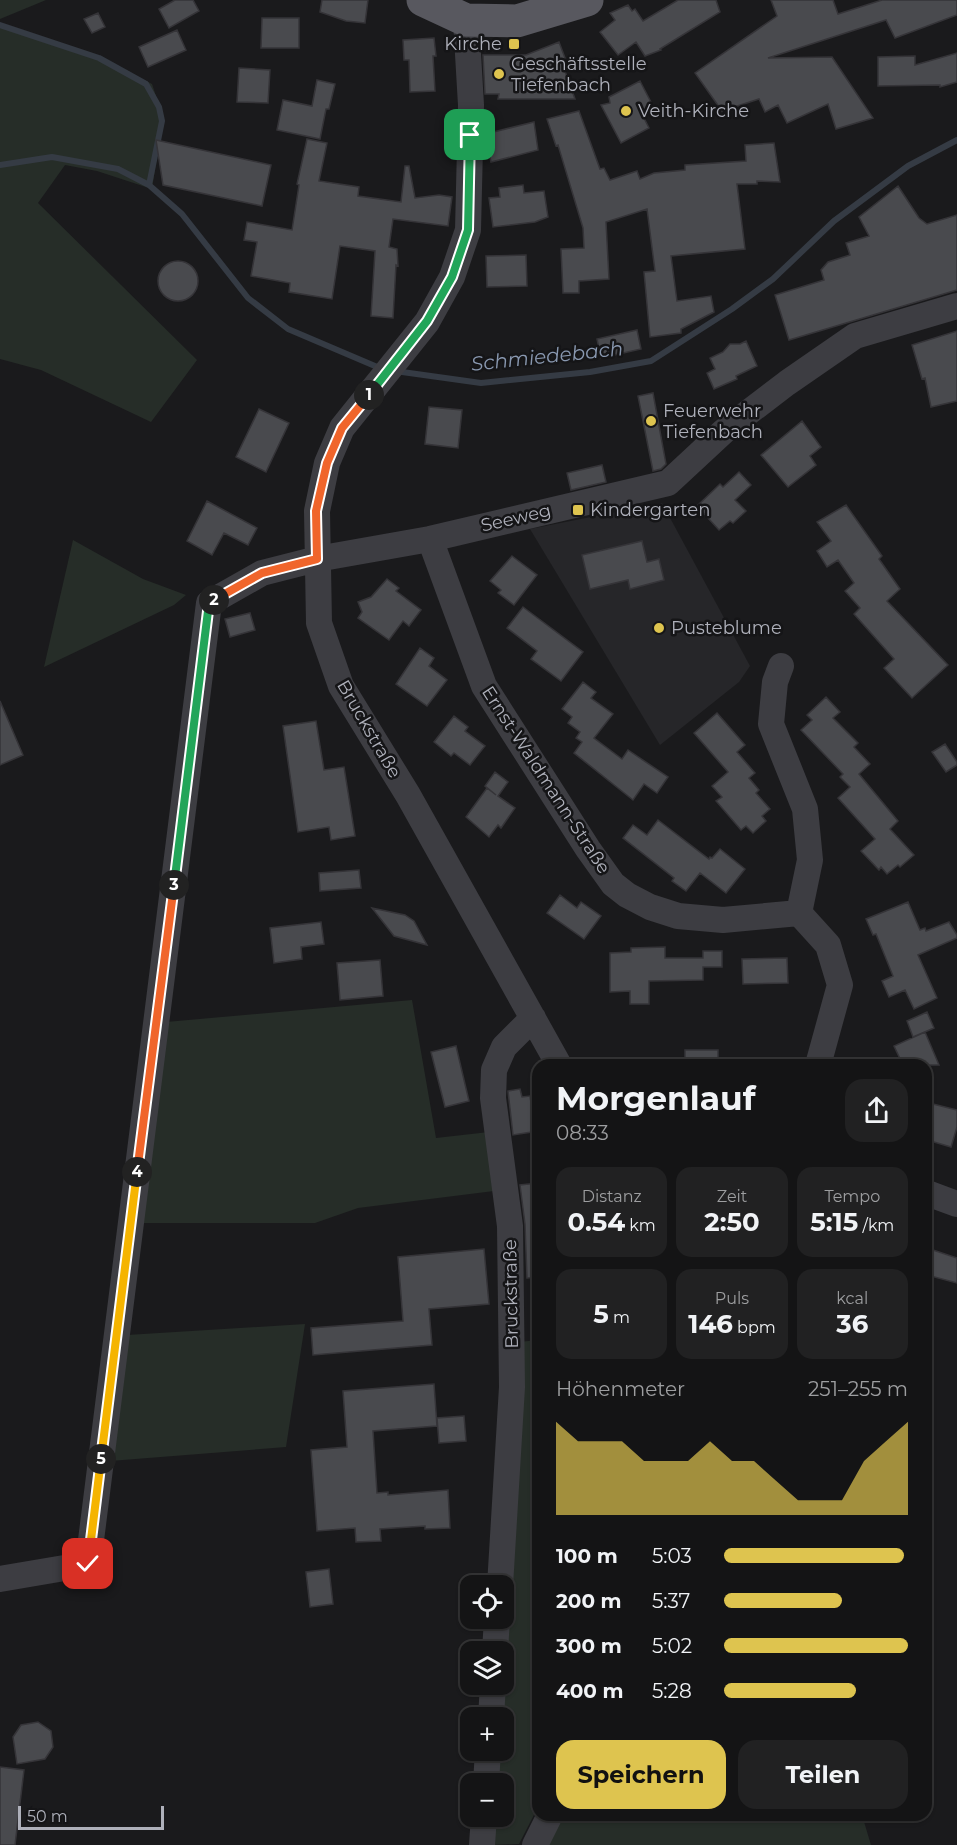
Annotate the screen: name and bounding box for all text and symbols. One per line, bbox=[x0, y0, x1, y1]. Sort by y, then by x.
place label: Kirche bbox=[444, 33, 502, 55]
marker: Kirche bbox=[507, 37, 521, 51]
place label: Geschäftsstelle Tiefenbach bbox=[511, 53, 647, 96]
marker: Geschäftsstelle Tiefenbach bbox=[492, 67, 506, 81]
place label: Veith-Kirche bbox=[638, 100, 749, 122]
marker: Veith-Kirche bbox=[619, 104, 633, 118]
pin bbox=[444, 109, 495, 160]
icon: arrive bbox=[453, 118, 486, 151]
water label: Schmiedebach bbox=[470, 336, 624, 376]
pin: 1 bbox=[354, 380, 384, 410]
text: 1 bbox=[366, 385, 372, 404]
place label: Feuerwehr Tiefenbach bbox=[663, 400, 763, 443]
marker: Feuerwehr Tiefenbach bbox=[644, 414, 658, 428]
street label: Seeweg bbox=[479, 499, 553, 537]
place label: Kindergarten bbox=[590, 499, 710, 521]
marker: Kindergarten bbox=[571, 503, 585, 517]
pin: 2 bbox=[199, 585, 229, 615]
text: 2 bbox=[209, 590, 219, 609]
place label: Pusteblume bbox=[671, 617, 782, 639]
marker: Pusteblume bbox=[652, 621, 666, 635]
street label: Bruckstraße bbox=[332, 676, 406, 782]
street label: Ernst-Waldmann-Straße bbox=[477, 682, 615, 878]
pin: 3 bbox=[159, 870, 189, 900]
text: 3 bbox=[169, 875, 179, 894]
text: Morgenlauf bbox=[556, 1078, 756, 1118]
button: share bbox=[845, 1079, 908, 1142]
text: 08:33 bbox=[556, 1121, 609, 1145]
pin: 4 bbox=[122, 1157, 152, 1187]
text: 4 bbox=[131, 1162, 143, 1181]
text: Distanz bbox=[582, 1187, 642, 1206]
text: Zeit bbox=[717, 1187, 747, 1206]
text: Tempo bbox=[824, 1187, 880, 1206]
text: 0.54 bbox=[568, 1206, 625, 1238]
text: 2:50 bbox=[704, 1206, 760, 1238]
text: 5:15 bbox=[810, 1206, 858, 1238]
text: km bbox=[625, 1216, 656, 1235]
text: /km bbox=[858, 1216, 894, 1235]
street label: Bruckstraße bbox=[499, 1239, 523, 1349]
text: Puls bbox=[715, 1289, 749, 1308]
text: kcal bbox=[836, 1289, 868, 1308]
text: 5 bbox=[593, 1298, 609, 1330]
text: m bbox=[609, 1308, 630, 1327]
text: 146 bbox=[688, 1308, 733, 1340]
text: 36 bbox=[836, 1308, 868, 1340]
text: bpm bbox=[733, 1318, 776, 1337]
text: Höhenmeter bbox=[556, 1377, 685, 1401]
text: 251–255 m bbox=[808, 1377, 908, 1401]
pin: 5 bbox=[86, 1444, 116, 1474]
text: 5 bbox=[96, 1449, 106, 1468]
pin bbox=[62, 1538, 113, 1589]
text: 100 m bbox=[556, 1544, 618, 1568]
text: 5:03 bbox=[652, 1544, 692, 1568]
icon: check bbox=[71, 1547, 104, 1580]
map controls bbox=[460, 1575, 514, 1827]
button: locate bbox=[460, 1575, 514, 1629]
text: 200 m bbox=[556, 1589, 622, 1613]
text: 5:37 bbox=[652, 1589, 690, 1613]
text: 300 m bbox=[556, 1634, 622, 1658]
text: 5:02 bbox=[652, 1634, 692, 1658]
button: layers bbox=[460, 1641, 514, 1695]
text: 400 m bbox=[556, 1679, 624, 1703]
text: 5:28 bbox=[652, 1679, 692, 1703]
button: + bbox=[460, 1707, 514, 1761]
button: Speichern bbox=[556, 1740, 726, 1809]
button: Teilen bbox=[738, 1740, 908, 1809]
button: − bbox=[460, 1773, 514, 1827]
scale bar bbox=[18, 1803, 164, 1830]
text: 50 m bbox=[27, 1807, 68, 1826]

